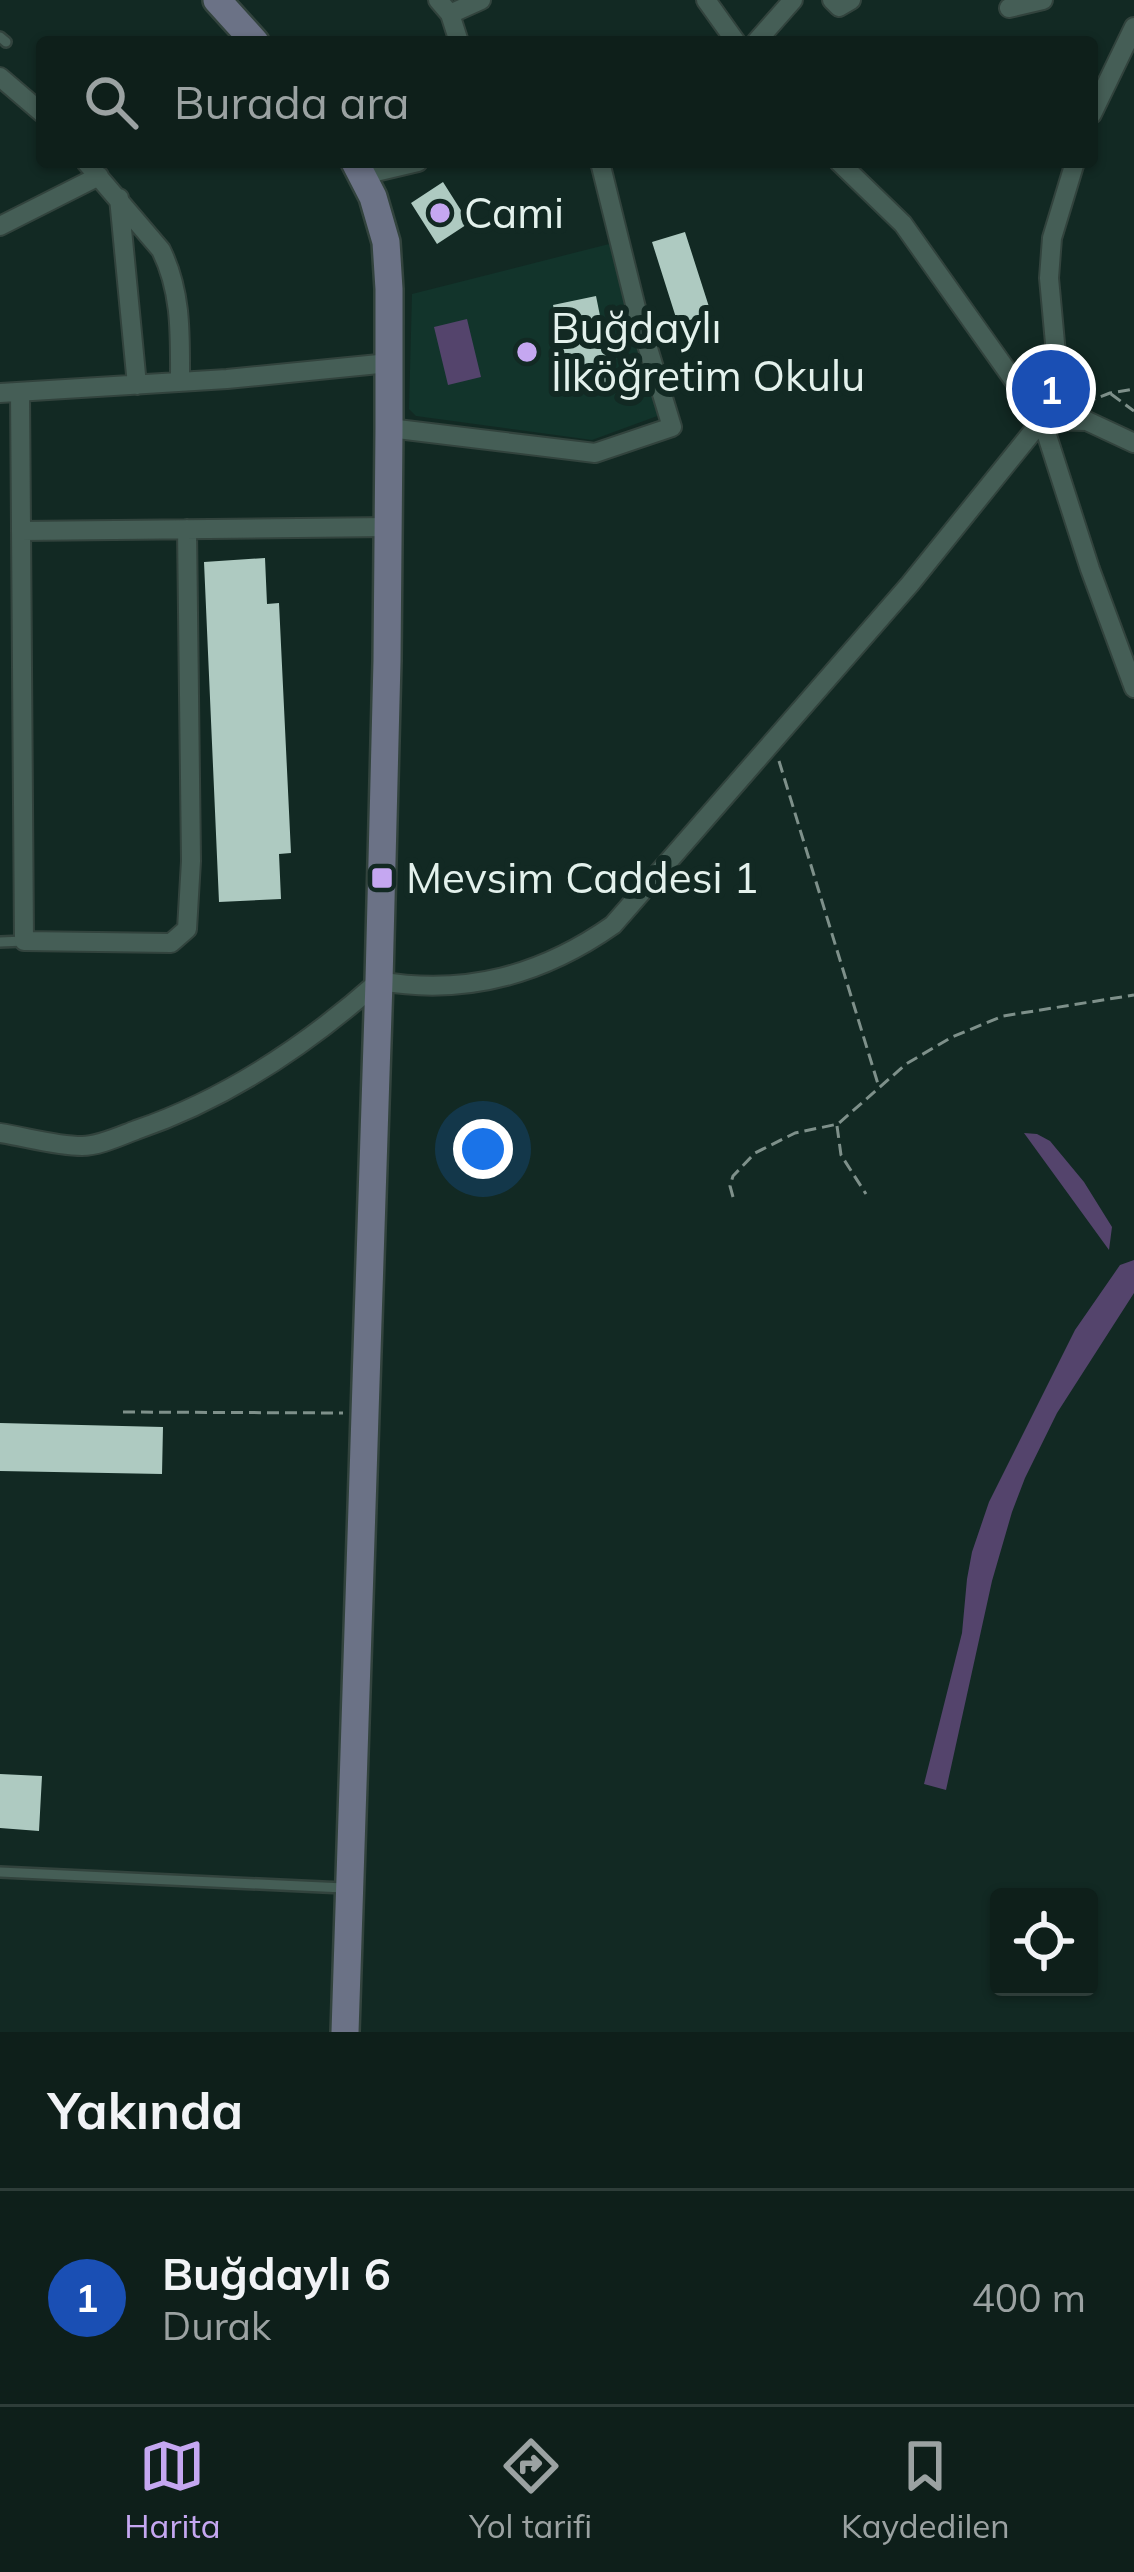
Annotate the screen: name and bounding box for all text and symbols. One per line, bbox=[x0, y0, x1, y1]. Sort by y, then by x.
search box bbox=[36, 36, 1098, 168]
icon: search bbox=[78, 69, 144, 135]
text: Burada ara bbox=[174, 74, 410, 130]
place label: Cami bbox=[464, 186, 564, 239]
marker: Cami bbox=[427, 200, 453, 226]
place label: Buğdaylı İlköğretim Okulu bbox=[551, 301, 865, 402]
marker: Buğdaylı İlköğretim Okulu bbox=[514, 339, 540, 365]
pin: 1 bbox=[1012, 344, 1090, 434]
place label: Mevsim Caddesi 1 bbox=[406, 851, 759, 904]
marker: Mevsim Caddesi 1 bbox=[369, 865, 395, 891]
your location bbox=[453, 1119, 513, 1179]
map controls bbox=[990, 1888, 1098, 1996]
button: locate bbox=[990, 1888, 1098, 1996]
text: Yakında bbox=[48, 2078, 243, 2142]
text: Buğdaylı 6 bbox=[162, 2245, 391, 2301]
text: 1 bbox=[75, 2273, 99, 2322]
text: 400 m bbox=[971, 2273, 1086, 2322]
text: Durak bbox=[162, 2301, 271, 2350]
tab: Harita bbox=[124, 2433, 221, 2546]
tab: Yol tarifi bbox=[469, 2433, 592, 2546]
tab: Kaydedilen bbox=[841, 2433, 1010, 2546]

